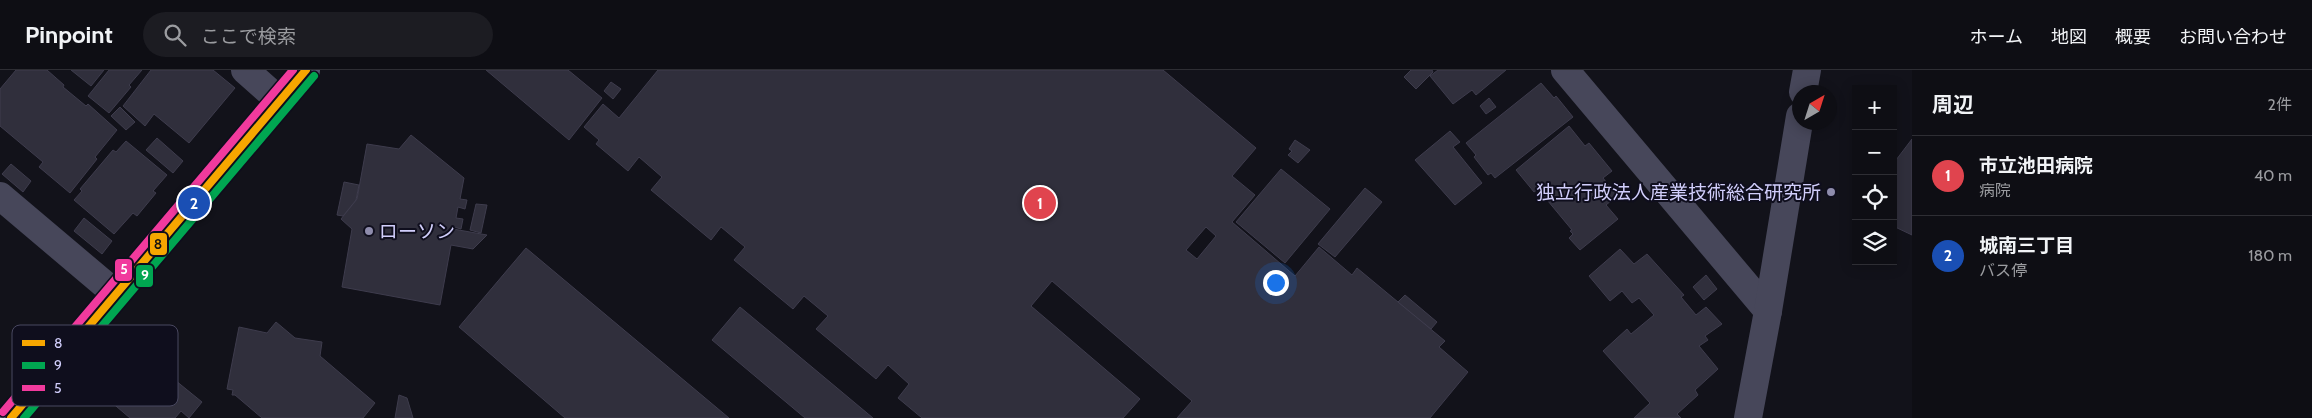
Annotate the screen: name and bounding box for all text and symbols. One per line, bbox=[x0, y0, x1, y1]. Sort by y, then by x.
search box bbox=[143, 12, 493, 57]
text: Pinpoint bbox=[25, 20, 113, 49]
icon: search bbox=[161, 21, 189, 49]
text: ここで検索 bbox=[201, 25, 296, 48]
text: ホーム bbox=[1970, 26, 2023, 48]
text: 地図 bbox=[2051, 26, 2087, 48]
text: 概要 bbox=[2115, 26, 2151, 48]
text: お問い合わせ bbox=[2179, 26, 2287, 48]
north arrow bbox=[1792, 85, 1837, 130]
map controls bbox=[1852, 85, 1897, 265]
button: + bbox=[1852, 85, 1897, 130]
text: 周辺 bbox=[1932, 92, 1974, 117]
text: 2件 bbox=[2268, 95, 2292, 114]
button: − bbox=[1852, 130, 1897, 175]
text: 市立池田病院 bbox=[1979, 154, 2093, 177]
text: 1 bbox=[1945, 166, 1951, 185]
text: 40 m bbox=[2254, 166, 2292, 185]
button: locate bbox=[1852, 175, 1897, 220]
place label: 独立行政法人産業技術総合研究所 bbox=[1536, 181, 1821, 204]
text: 病院 bbox=[1979, 181, 2011, 200]
pin: 2 bbox=[178, 184, 210, 222]
pin: 1 bbox=[1024, 184, 1056, 222]
marker: 独立行政法人産業技術総合研究所 bbox=[1825, 186, 1837, 198]
place label: ローソン bbox=[379, 220, 455, 243]
button: layers bbox=[1852, 220, 1897, 265]
marker: ローソン bbox=[363, 225, 375, 237]
line badge: 8 bbox=[149, 232, 168, 256]
text: 城南三丁目 bbox=[1979, 234, 2074, 257]
text: 8 bbox=[154, 235, 162, 253]
text: 2 bbox=[1944, 246, 1952, 265]
text: 180 m bbox=[2248, 246, 2292, 265]
line badge: 5 bbox=[114, 258, 133, 282]
text: 5 bbox=[120, 260, 128, 278]
text: バス停 bbox=[1979, 261, 2027, 280]
line badge: 9 bbox=[135, 264, 154, 288]
text: 9 bbox=[141, 266, 149, 284]
your location bbox=[1263, 270, 1289, 296]
legend bbox=[12, 325, 178, 406]
text: 8 bbox=[54, 334, 62, 352]
text: 9 bbox=[54, 356, 62, 374]
text: 5 bbox=[54, 379, 62, 397]

